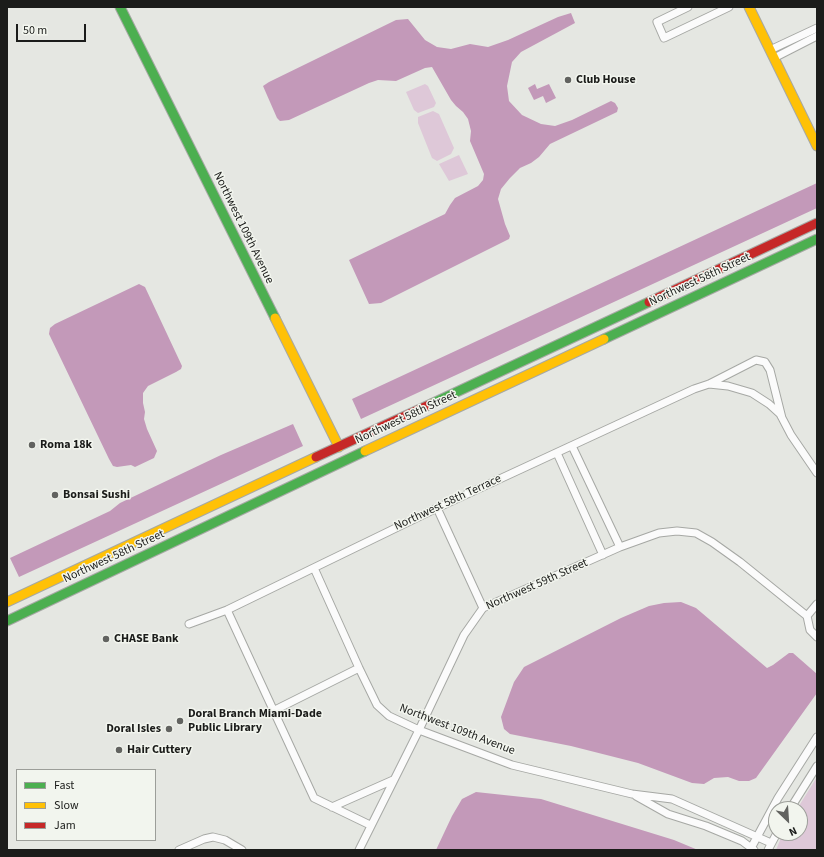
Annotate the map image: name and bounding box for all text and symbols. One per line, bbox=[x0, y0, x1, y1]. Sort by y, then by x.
scale bar bbox=[18, 16, 88, 42]
text: 50 m bbox=[23, 22, 47, 39]
place label: Club House bbox=[576, 73, 636, 87]
marker: Club House bbox=[563, 75, 573, 85]
street label: Northwest 109th Avenue bbox=[210, 170, 276, 286]
street label: Northwest 58th Street bbox=[647, 250, 753, 310]
street label: Northwest 58th Street bbox=[353, 388, 459, 448]
place label: Roma 18k bbox=[40, 438, 92, 452]
marker: Roma 18k bbox=[27, 440, 37, 450]
street label: Northwest 58th Terrace bbox=[392, 472, 504, 534]
place label: Bonsai Sushi bbox=[63, 488, 130, 502]
marker: Bonsai Sushi bbox=[50, 490, 60, 500]
street label: Northwest 58th Street bbox=[61, 527, 167, 587]
street label: Northwest 59th Street bbox=[484, 556, 590, 614]
place label: CHASE Bank bbox=[114, 632, 179, 646]
marker: CHASE Bank bbox=[101, 634, 111, 644]
street label: Northwest 109th Avenue bbox=[397, 701, 517, 759]
place label: Doral Branch Miami-Dade Public Library bbox=[188, 707, 322, 735]
marker: Doral Branch Miami-Dade Public Library bbox=[175, 716, 185, 726]
place label: Doral Isles bbox=[106, 722, 161, 736]
marker: Doral Isles bbox=[164, 724, 174, 734]
place label: Hair Cuttery bbox=[127, 743, 192, 757]
marker: Hair Cuttery bbox=[114, 745, 124, 755]
legend bbox=[16, 769, 156, 841]
text: Fast bbox=[54, 777, 74, 794]
text: Slow bbox=[54, 797, 79, 814]
north arrow bbox=[768, 801, 808, 841]
text: Jam bbox=[54, 817, 76, 834]
text: N bbox=[786, 823, 799, 840]

